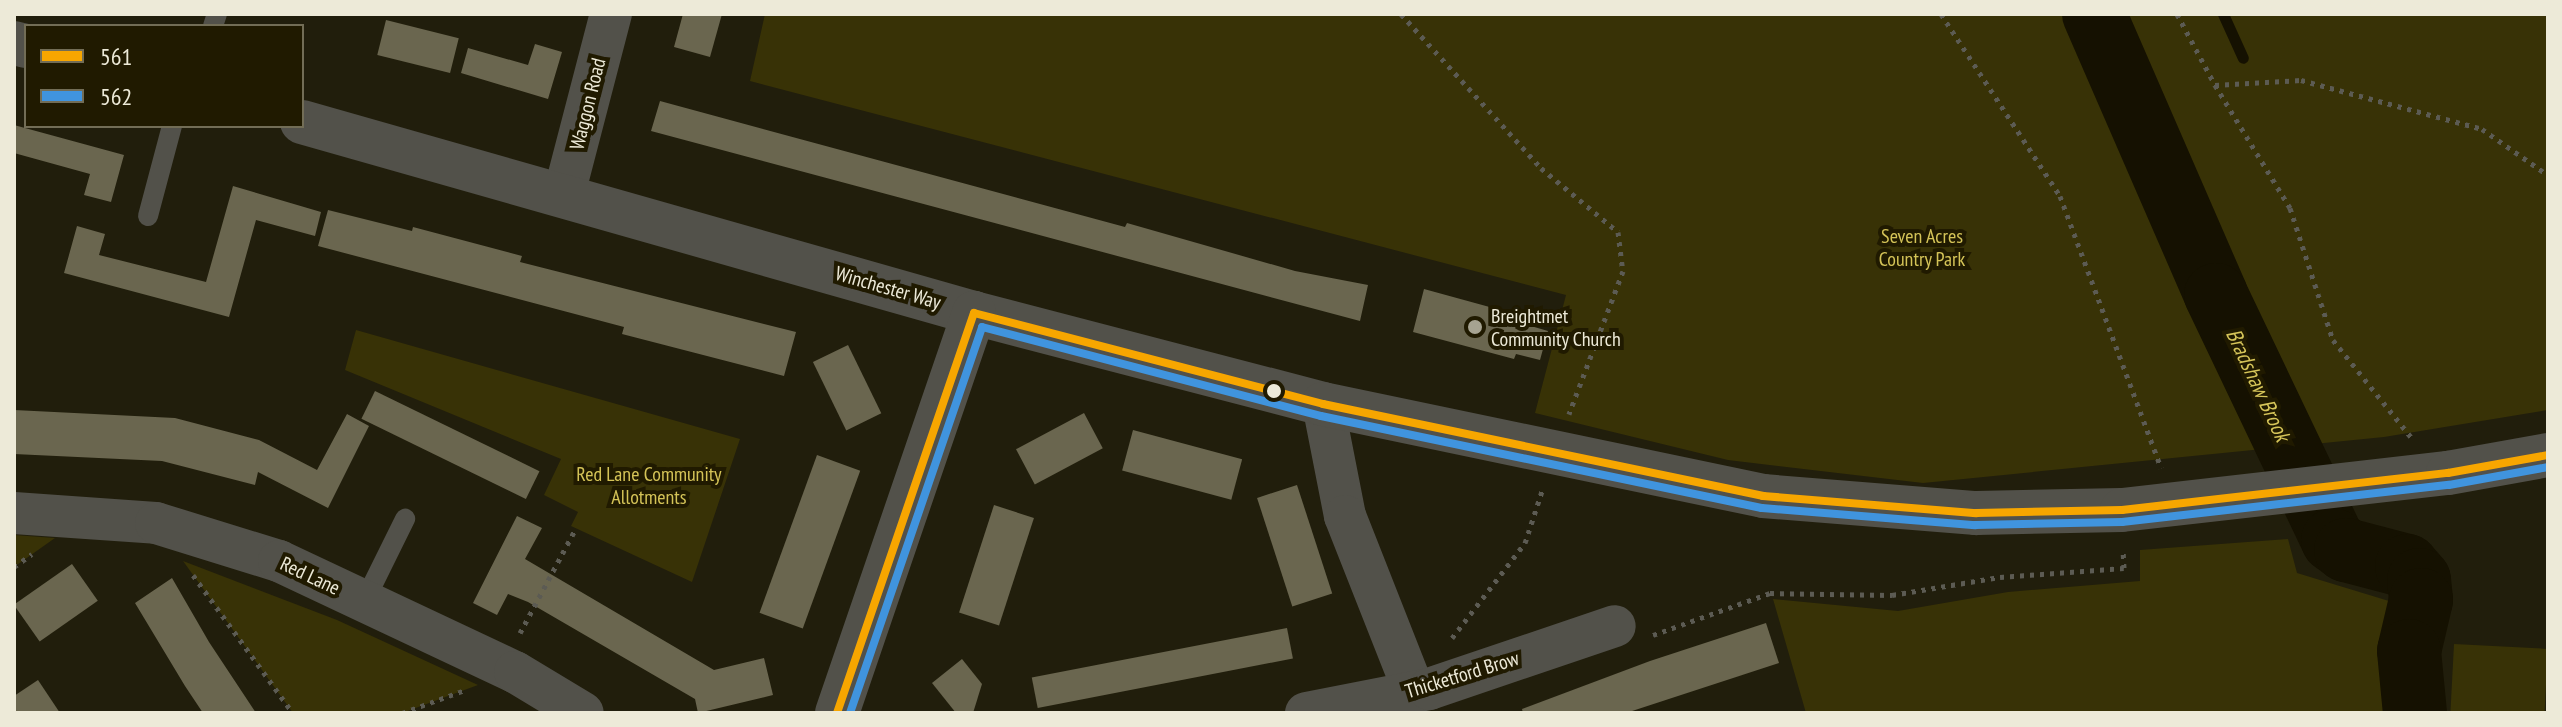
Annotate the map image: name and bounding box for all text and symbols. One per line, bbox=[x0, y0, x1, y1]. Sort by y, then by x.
legend bbox=[24, 24, 304, 128]
text: 561 bbox=[100, 41, 132, 72]
street label: Waggon Road bbox=[565, 56, 611, 152]
text: 562 bbox=[100, 81, 132, 112]
park label: Seven Acres Country Park bbox=[1878, 224, 1966, 271]
street label: Winchester Way bbox=[832, 261, 944, 315]
place label: Breightmet Community Church bbox=[1491, 304, 1621, 351]
marker: Breightmet Community Church bbox=[1466, 318, 1484, 336]
water label: Bradshaw Brook bbox=[2220, 324, 2296, 446]
unlabelled marker bbox=[1266, 383, 1282, 399]
park label: Red Lane Community Allotments bbox=[576, 462, 722, 509]
street label: Red Lane bbox=[276, 552, 344, 600]
street label: Thicketford Brow bbox=[1402, 646, 1522, 704]

